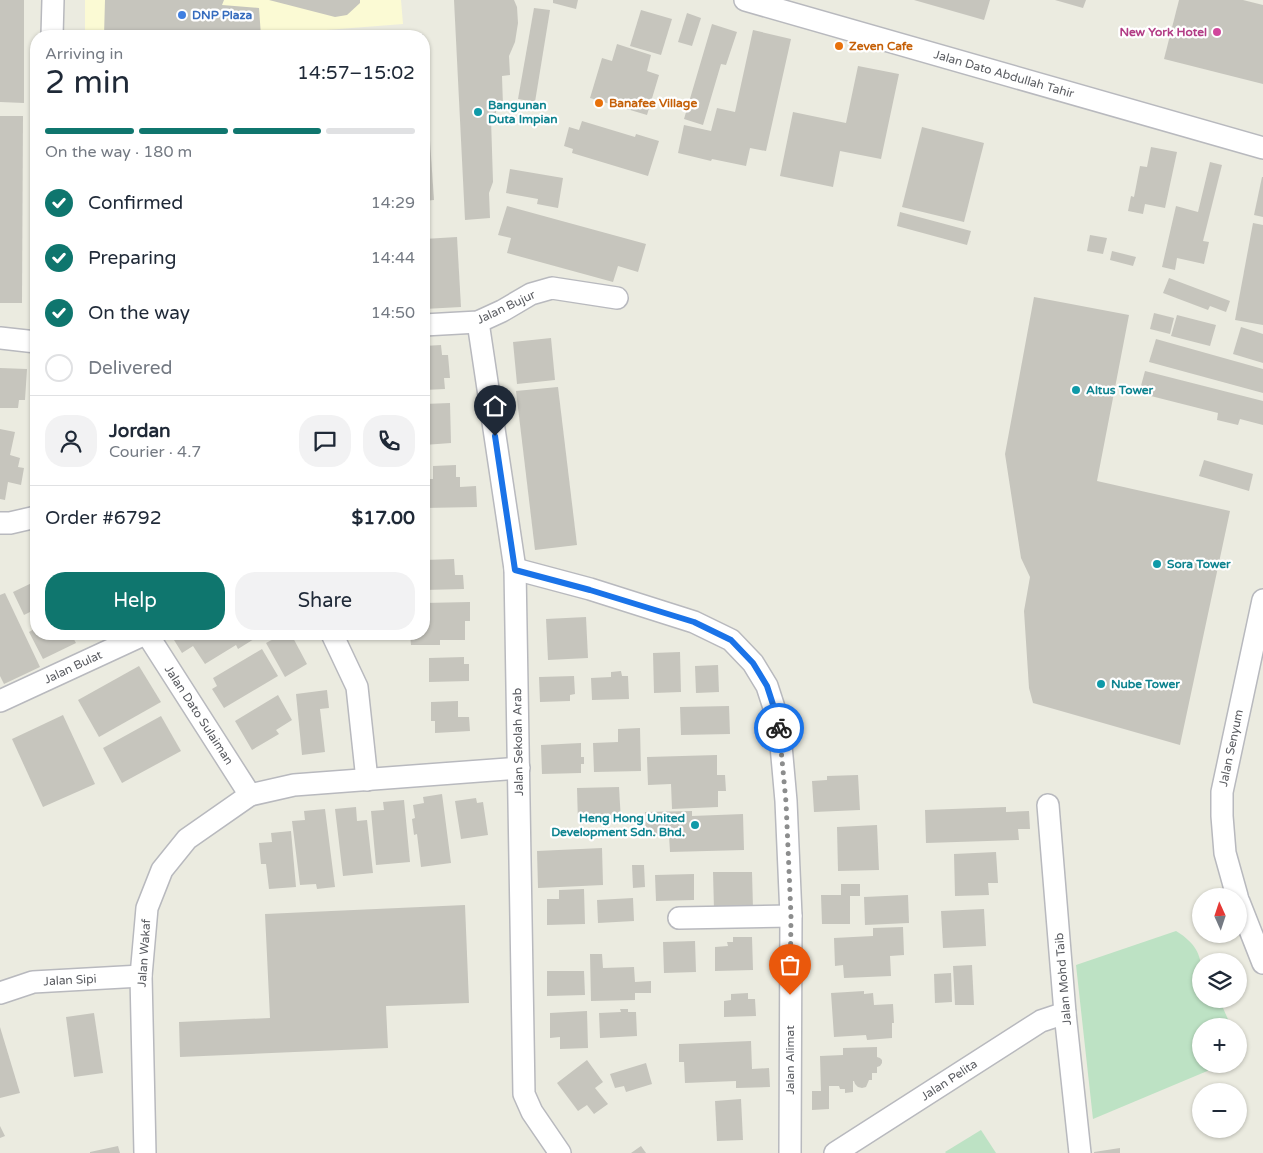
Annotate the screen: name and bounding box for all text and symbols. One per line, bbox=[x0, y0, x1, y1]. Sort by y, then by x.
place label: DNP Plaza bbox=[192, 8, 253, 22]
marker: DNP Plaza bbox=[176, 9, 188, 21]
place label: New York Hotel bbox=[1119, 25, 1207, 39]
marker: New York Hotel bbox=[1211, 26, 1223, 38]
place label: Zeven Cafe bbox=[849, 39, 913, 53]
marker: Zeven Cafe bbox=[833, 40, 845, 52]
text: Arriving in bbox=[45, 44, 123, 64]
street label: Jalan Dato Abdullah Tahir bbox=[932, 47, 1076, 101]
text: 14:57–15:02 bbox=[297, 62, 415, 84]
text: 2 min bbox=[45, 64, 130, 102]
place label: Banafee Village bbox=[609, 96, 697, 111]
marker: Banafee Village bbox=[593, 97, 605, 109]
place label: Bangunan Duta Impian bbox=[488, 98, 558, 127]
marker: Bangunan Duta Impian bbox=[472, 106, 484, 118]
text: On the way · 180 m bbox=[45, 142, 192, 162]
icon: check bbox=[45, 189, 73, 217]
text: Confirmed bbox=[88, 192, 183, 214]
text: 14:29 bbox=[371, 193, 415, 213]
icon: check bbox=[45, 244, 73, 272]
text: Preparing bbox=[88, 247, 177, 269]
text: 14:44 bbox=[371, 248, 415, 268]
street label: Jalan Bujur bbox=[474, 287, 538, 327]
icon: check bbox=[45, 299, 73, 327]
text: On the way bbox=[88, 302, 190, 324]
text: 14:50 bbox=[371, 303, 415, 323]
text: Delivered bbox=[88, 357, 173, 379]
place label: Altus Tower bbox=[1086, 383, 1154, 397]
marker: Altus Tower bbox=[1070, 384, 1082, 396]
pin bbox=[474, 385, 516, 436]
icon: home bbox=[481, 392, 509, 420]
button: person bbox=[45, 415, 97, 467]
button: chat bbox=[299, 415, 351, 467]
button: phone bbox=[363, 415, 415, 467]
text: Jordan bbox=[109, 420, 171, 442]
text: Courier · 4.7 bbox=[109, 442, 201, 462]
text: Order #6792 bbox=[45, 507, 162, 529]
text: $17.00 bbox=[352, 507, 415, 529]
place label: Sora Tower bbox=[1167, 557, 1231, 571]
marker: Sora Tower bbox=[1151, 558, 1163, 570]
button: Help bbox=[45, 572, 225, 630]
button: Share bbox=[235, 572, 415, 630]
street label: Jalan Bulat bbox=[42, 647, 105, 686]
street label: Jalan Dato Sulaiman bbox=[162, 663, 236, 767]
place label: Nube Tower bbox=[1111, 677, 1180, 691]
marker: Nube Tower bbox=[1095, 678, 1107, 690]
street label: Jalan Sekolah Arab bbox=[510, 688, 526, 796]
courier bbox=[754, 703, 804, 753]
street label: Jalan Senyum bbox=[1216, 708, 1246, 788]
icon: bike bbox=[765, 714, 793, 742]
place label: Heng Hong United Development Sdn. Bhd. bbox=[551, 811, 685, 840]
marker: Heng Hong United Development Sdn. Bhd. bbox=[689, 819, 701, 831]
north arrow bbox=[1192, 888, 1248, 942]
map controls bbox=[1192, 888, 1247, 1138]
street label: Jalan Wakaf bbox=[135, 918, 153, 988]
street label: Jalan Mohd Taib bbox=[1052, 932, 1074, 1026]
pin bbox=[769, 944, 811, 995]
icon: bag bbox=[776, 951, 804, 979]
button: layers bbox=[1192, 953, 1247, 1008]
street label: Jalan Sipi bbox=[43, 972, 97, 988]
button: + bbox=[1192, 1018, 1247, 1073]
street label: Jalan Alimat bbox=[783, 1025, 797, 1095]
street label: Jalan Pelita bbox=[918, 1057, 980, 1103]
button: − bbox=[1192, 1083, 1247, 1138]

